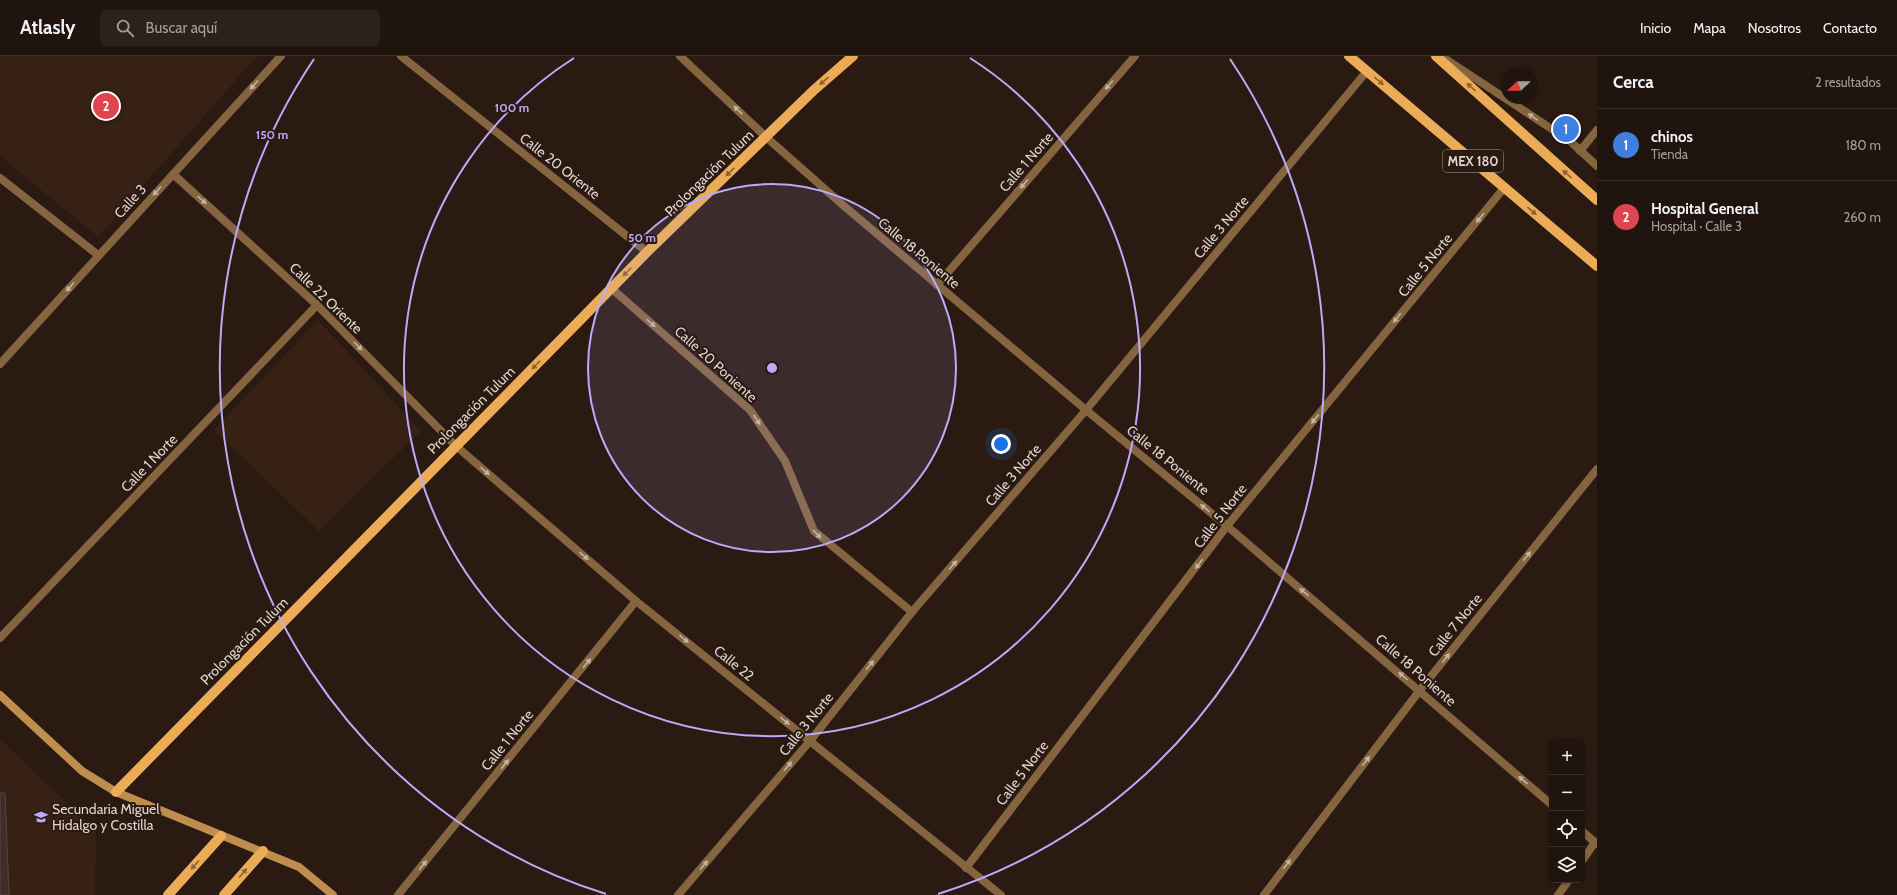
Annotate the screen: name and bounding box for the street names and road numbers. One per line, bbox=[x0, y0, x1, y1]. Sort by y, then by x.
street label: Prolongación Tulum bbox=[661, 126, 757, 220]
street label: Calle 1 Norte bbox=[995, 128, 1057, 196]
street label: Calle 20 Oriente bbox=[516, 129, 604, 203]
road number: MEX 180 bbox=[1443, 150, 1503, 172]
street label: Calle 3 bbox=[110, 180, 150, 222]
street label: Calle 3 Norte bbox=[1190, 192, 1252, 262]
street label: Calle 18 Poniente bbox=[874, 214, 964, 292]
street label: Calle 5 Norte bbox=[1394, 230, 1456, 300]
street label: Calle 22 Oriente bbox=[286, 259, 366, 337]
street label: Calle 20 Poniente bbox=[671, 322, 761, 406]
street label: Prolongación Tulum bbox=[423, 362, 519, 458]
street label: Calle 18 Poniente bbox=[1123, 421, 1213, 499]
street label: Calle 1 Norte bbox=[117, 430, 181, 496]
street label: Calle 3 Norte bbox=[981, 440, 1045, 510]
street label: Calle 5 Norte bbox=[1189, 480, 1251, 552]
street label: Calle 7 Norte bbox=[1424, 590, 1486, 660]
street label: Prolongación Tulum bbox=[196, 593, 292, 689]
street label: Calle 18 Poniente bbox=[1372, 630, 1460, 710]
street label: Calle 22 bbox=[710, 641, 758, 685]
street label: Calle 3 Norte bbox=[775, 689, 837, 759]
street label: Calle 1 Norte bbox=[477, 706, 537, 774]
street label: Calle 5 Norte bbox=[992, 737, 1052, 809]

